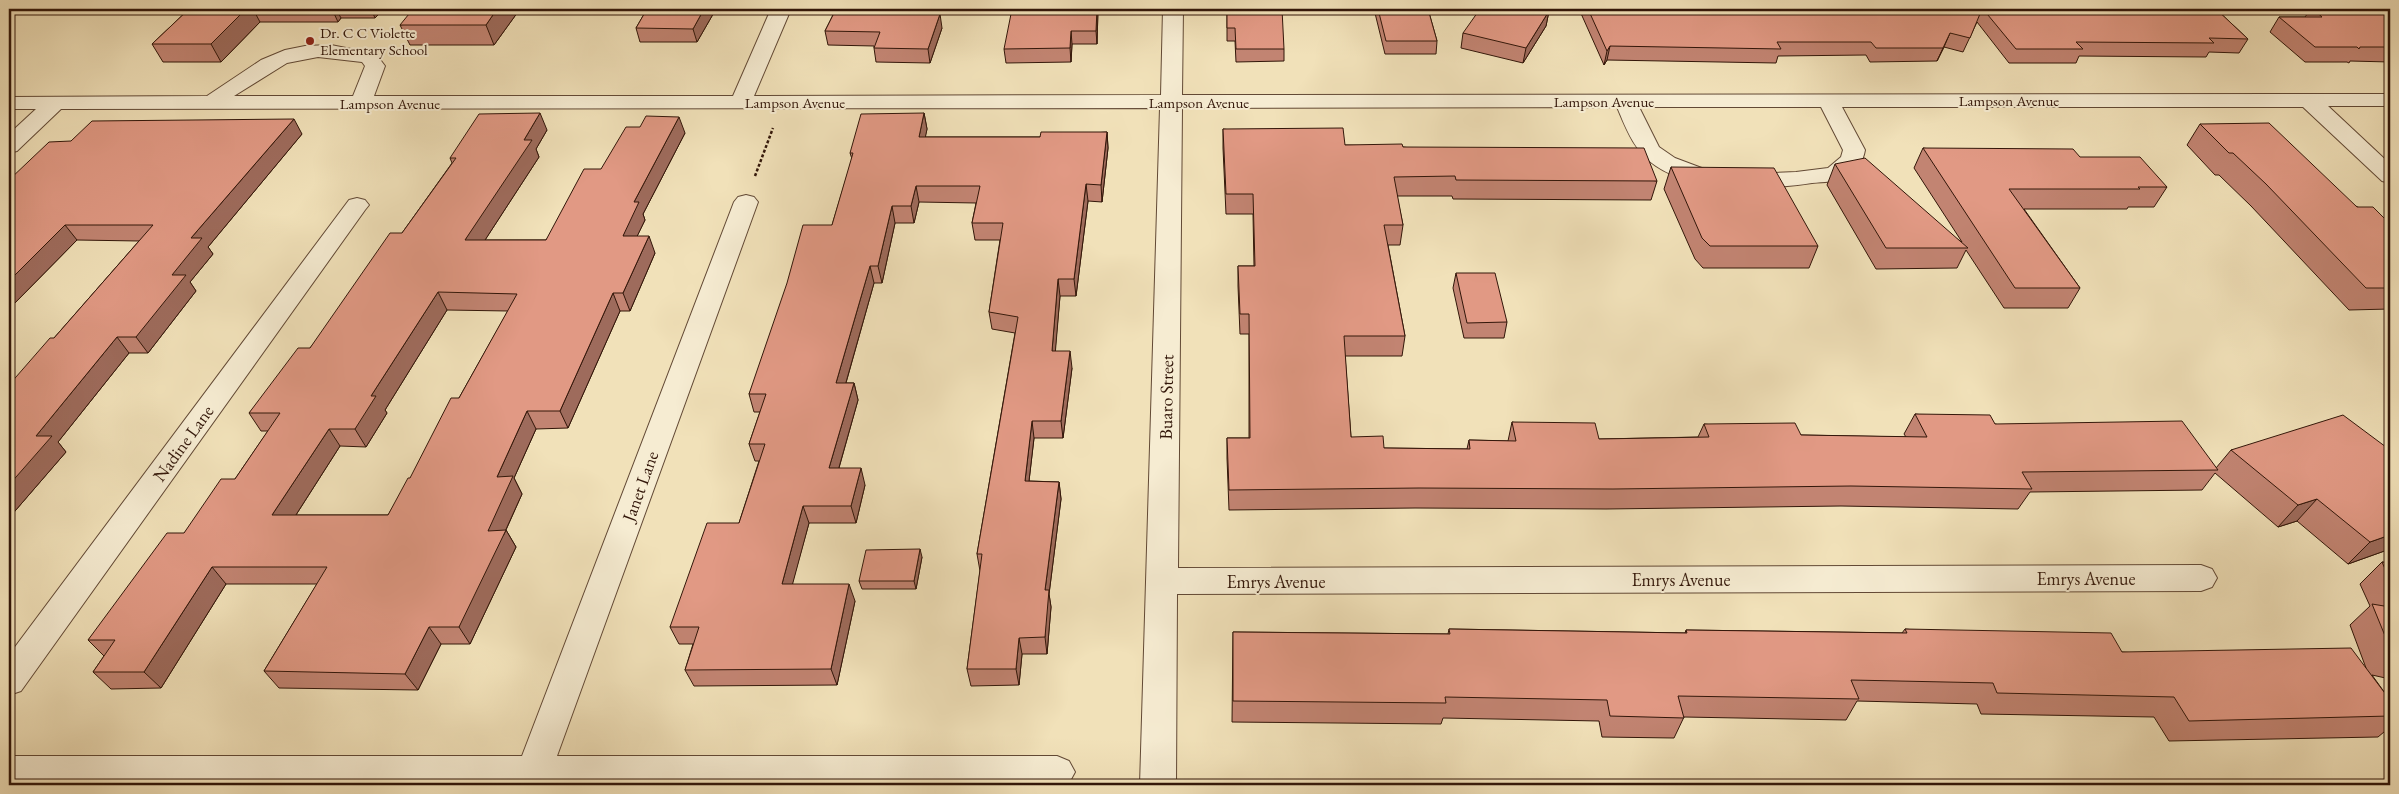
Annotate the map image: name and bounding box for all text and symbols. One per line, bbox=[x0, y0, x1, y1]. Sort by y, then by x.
place label: Dr. C C Violette Elementary School bbox=[320, 23, 428, 59]
marker: Dr. C C Violette Elementary School bbox=[304, 35, 316, 47]
street label: Lampson Avenue bbox=[1959, 91, 2059, 110]
street label: Lampson Avenue bbox=[1554, 92, 1654, 111]
street label: Lampson Avenue bbox=[745, 93, 845, 112]
street label: Lampson Avenue bbox=[1149, 93, 1249, 112]
street label: Lampson Avenue bbox=[340, 94, 440, 113]
street label: Buaro Street bbox=[1154, 354, 1178, 440]
street label: Nadine Lane bbox=[147, 400, 219, 486]
street label: Janet Lane bbox=[616, 448, 663, 526]
street label: Emrys Avenue bbox=[2036, 567, 2136, 590]
street label: Emrys Avenue bbox=[1631, 568, 1731, 591]
street label: Emrys Avenue bbox=[1226, 570, 1326, 593]

